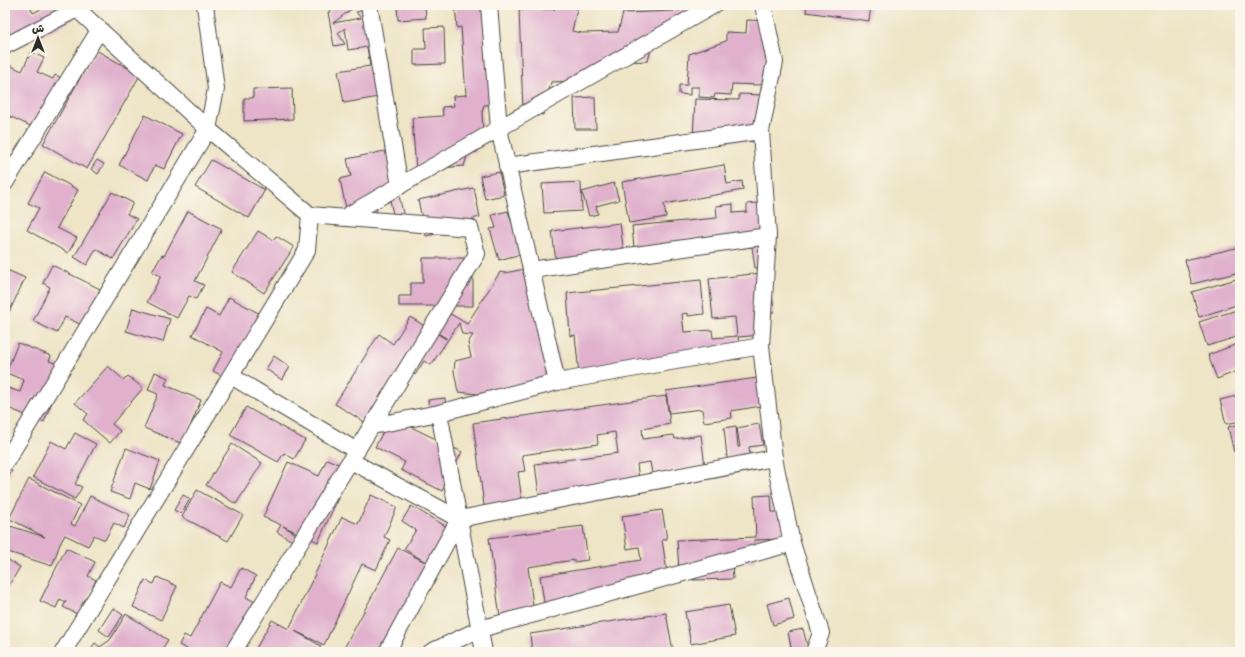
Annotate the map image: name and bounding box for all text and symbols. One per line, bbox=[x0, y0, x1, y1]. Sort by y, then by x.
north arrow bbox=[18, 18, 58, 58]
text: ش bbox=[32, 21, 44, 35]

